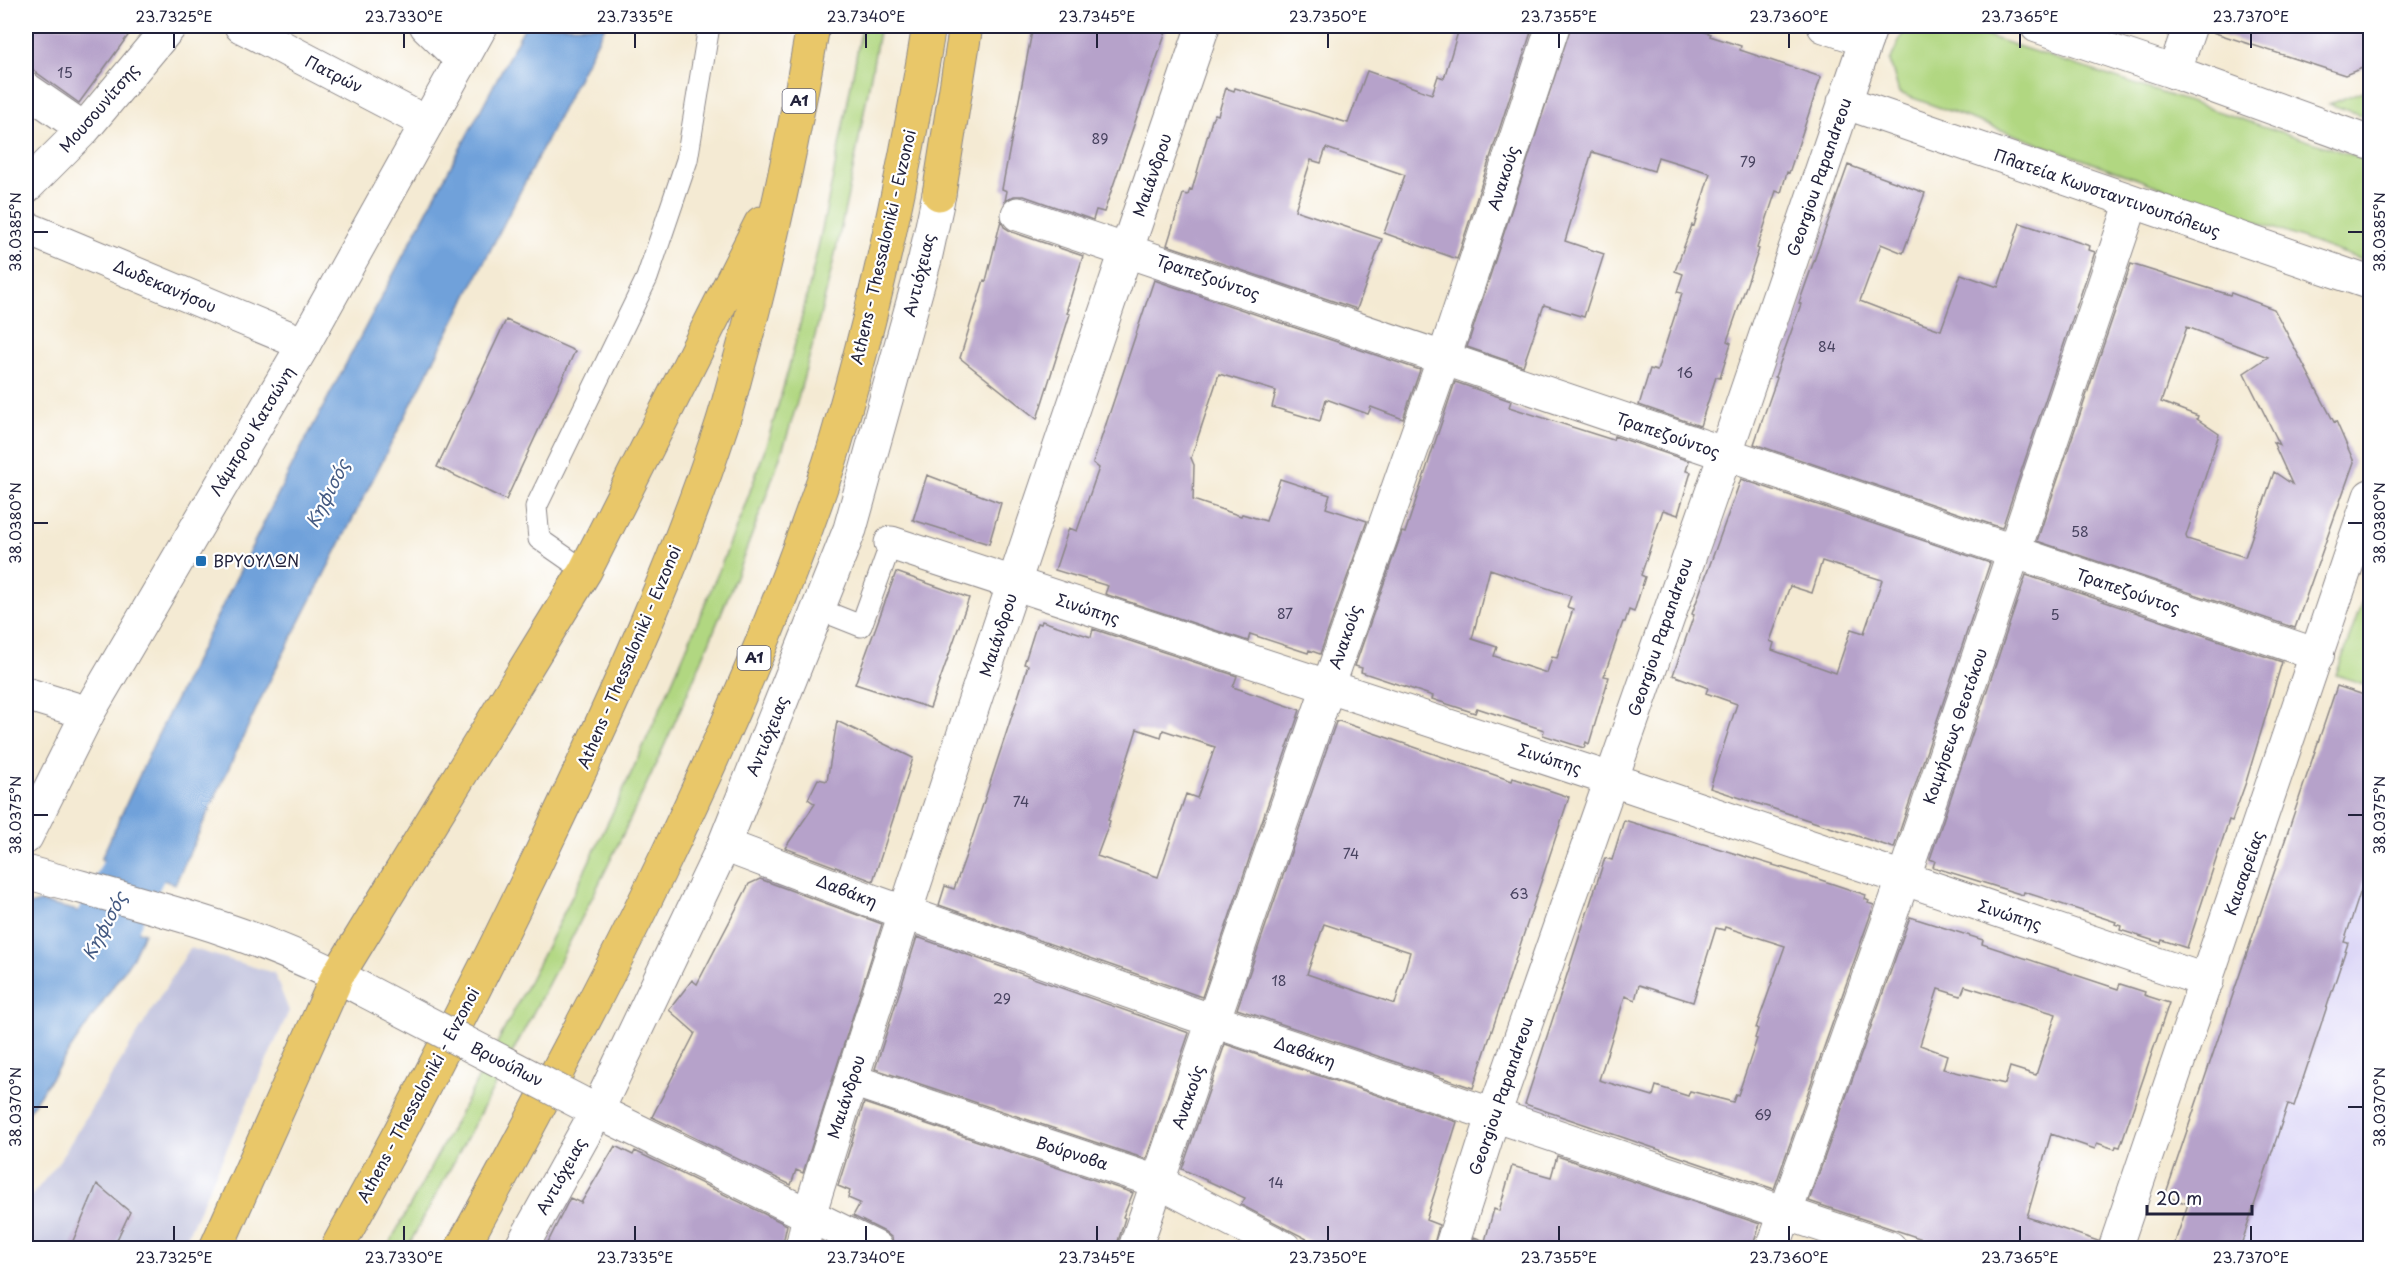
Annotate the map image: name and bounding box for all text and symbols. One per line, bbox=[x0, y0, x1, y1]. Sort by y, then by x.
text: 23.7325°E bbox=[135, 4, 213, 27]
text: 23.7330°E bbox=[365, 4, 443, 27]
text: 23.7335°E bbox=[597, 4, 673, 27]
text: 23.7340°E bbox=[827, 4, 905, 27]
text: 23.7345°E bbox=[1059, 4, 1135, 27]
text: 23.7350°E bbox=[1289, 4, 1367, 27]
text: 23.7355°E bbox=[1521, 4, 1597, 27]
text: 23.7360°E bbox=[1749, 4, 1829, 27]
text: 23.7365°E bbox=[1981, 4, 2059, 27]
text: 23.7370°E bbox=[2213, 4, 2289, 27]
street label: Πατρών bbox=[302, 48, 367, 98]
street label: Μουσουνίτσης bbox=[53, 58, 144, 157]
house number: 15 bbox=[57, 62, 73, 83]
road number: Α1 bbox=[782, 89, 816, 113]
street label: Georgiou Papandreou bbox=[1780, 94, 1856, 259]
street label: Athens - Thessaloniki - Evzonoi bbox=[843, 127, 921, 367]
house number: 89 bbox=[1092, 128, 1108, 149]
street label: Μαιάνδρου bbox=[1126, 130, 1177, 220]
street label: Ανακούς bbox=[1480, 142, 1524, 213]
street label: Πλατεία Κωνσταντινουπόλεως bbox=[1991, 142, 2224, 242]
house number: 79 bbox=[1740, 151, 1756, 172]
text: 38.0385°N bbox=[3, 192, 26, 272]
text: 38.0385°N bbox=[2367, 192, 2390, 272]
street label: Αντιόχειας bbox=[896, 231, 940, 319]
street label: Τραπεζούντος bbox=[1153, 247, 1264, 305]
street label: Δωδεκανήσου bbox=[110, 253, 221, 318]
house number: 84 bbox=[1818, 336, 1836, 357]
street label: Λάμπρου Κατσώνη bbox=[203, 361, 299, 500]
house number: 16 bbox=[1677, 362, 1693, 383]
street label: Τραπεζούντος bbox=[1613, 405, 1724, 463]
water label: Κηφισός bbox=[298, 453, 356, 532]
text: 38.0380°N bbox=[3, 482, 26, 564]
text: 38.0380°N bbox=[2367, 482, 2390, 564]
house number: 58 bbox=[2071, 521, 2089, 542]
street label: Athens - Thessaloniki - Evzonoi bbox=[570, 541, 686, 772]
place label: ΒΡΥΟΥΛΩΝ bbox=[213, 548, 299, 572]
marker: ΒΡΥΟΥΛΩΝ bbox=[194, 554, 208, 568]
street label: Georgiou Papandreou bbox=[1621, 554, 1697, 719]
street label: Τραπεζούντος bbox=[2073, 561, 2184, 619]
street label: Σινώπης bbox=[1053, 586, 1123, 630]
street label: Μαιάνδρου bbox=[972, 590, 1022, 680]
street label: Ανακούς bbox=[1322, 601, 1366, 672]
house number: 87 bbox=[1277, 603, 1293, 624]
house number: 5 bbox=[2050, 604, 2060, 625]
street label: Κοιμήσεως Θεοτόκου bbox=[1916, 644, 1992, 807]
road number: Α1 bbox=[738, 646, 771, 670]
street label: Αντιόχειας bbox=[739, 692, 793, 780]
street label: Σινώπης bbox=[1515, 736, 1585, 780]
text: 38.0375°N bbox=[3, 776, 26, 854]
text: 38.0375°N bbox=[2367, 776, 2390, 854]
house number: 74 bbox=[1013, 791, 1029, 812]
street label: Καισαρείας bbox=[2217, 827, 2269, 918]
house number: 74 bbox=[1343, 843, 1359, 864]
street label: Δαβάκη bbox=[813, 868, 881, 913]
house number: 63 bbox=[1510, 883, 1528, 904]
water label: Κηφισός bbox=[75, 885, 134, 964]
street label: Σινώπης bbox=[1975, 892, 2045, 936]
house number: 18 bbox=[1271, 970, 1287, 991]
street label: Athens - Thessaloniki - Evzonoi bbox=[350, 983, 484, 1206]
house number: 29 bbox=[993, 988, 1011, 1009]
street label: Georgiou Papandreou bbox=[1462, 1013, 1538, 1178]
street label: Δαβάκη bbox=[1271, 1029, 1339, 1073]
street label: Βρυούλων bbox=[467, 1035, 548, 1092]
street label: Μαιάνδρου bbox=[820, 1052, 870, 1142]
street label: Ανακούς bbox=[1165, 1061, 1209, 1132]
text: 38.0370°N bbox=[3, 1067, 26, 1147]
text: 38.0370°N bbox=[2367, 1067, 2390, 1147]
house number: 69 bbox=[1754, 1104, 1772, 1125]
street label: Βούρνοβα bbox=[1033, 1129, 1112, 1175]
street label: Αντιόχειας bbox=[529, 1133, 591, 1218]
house number: 14 bbox=[1268, 1172, 1284, 1193]
scale bar bbox=[2147, 1178, 2252, 1216]
text: 20 m bbox=[2156, 1184, 2202, 1211]
text: 23.7325°E bbox=[135, 1245, 213, 1268]
text: 23.7330°E bbox=[365, 1245, 443, 1268]
text: 23.7335°E bbox=[597, 1245, 673, 1268]
text: 23.7340°E bbox=[827, 1245, 905, 1268]
text: 23.7345°E bbox=[1059, 1245, 1135, 1268]
text: 23.7350°E bbox=[1289, 1245, 1367, 1268]
text: 23.7355°E bbox=[1521, 1245, 1597, 1268]
text: 23.7360°E bbox=[1749, 1245, 1829, 1268]
text: 23.7365°E bbox=[1981, 1245, 2059, 1268]
text: 23.7370°E bbox=[2213, 1245, 2289, 1268]

